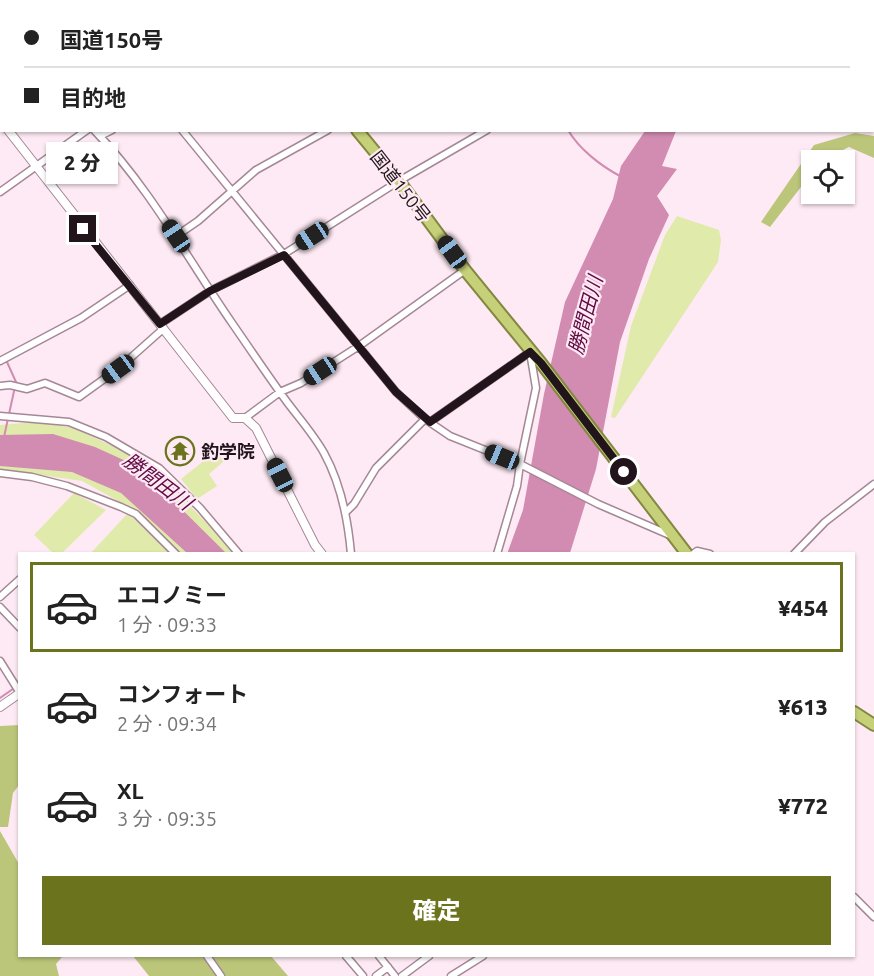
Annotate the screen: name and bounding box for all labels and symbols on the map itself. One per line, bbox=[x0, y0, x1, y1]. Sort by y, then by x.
callout: 2 分 bbox=[47, 142, 119, 184]
street label: 国道150号 bbox=[367, 147, 435, 225]
route end bbox=[69, 215, 96, 242]
car bbox=[158, 216, 194, 256]
car bbox=[292, 219, 332, 253]
car bbox=[434, 232, 470, 272]
water label: 勝間田川 bbox=[564, 271, 607, 357]
car bbox=[98, 351, 138, 387]
car bbox=[300, 354, 340, 388]
temple icon: 釣学院 bbox=[164, 435, 196, 467]
place label: 釣学院 bbox=[201, 441, 255, 461]
car bbox=[482, 442, 522, 472]
water label: 勝間田川 bbox=[119, 448, 198, 515]
car bbox=[264, 455, 296, 495]
route start bbox=[610, 458, 637, 485]

